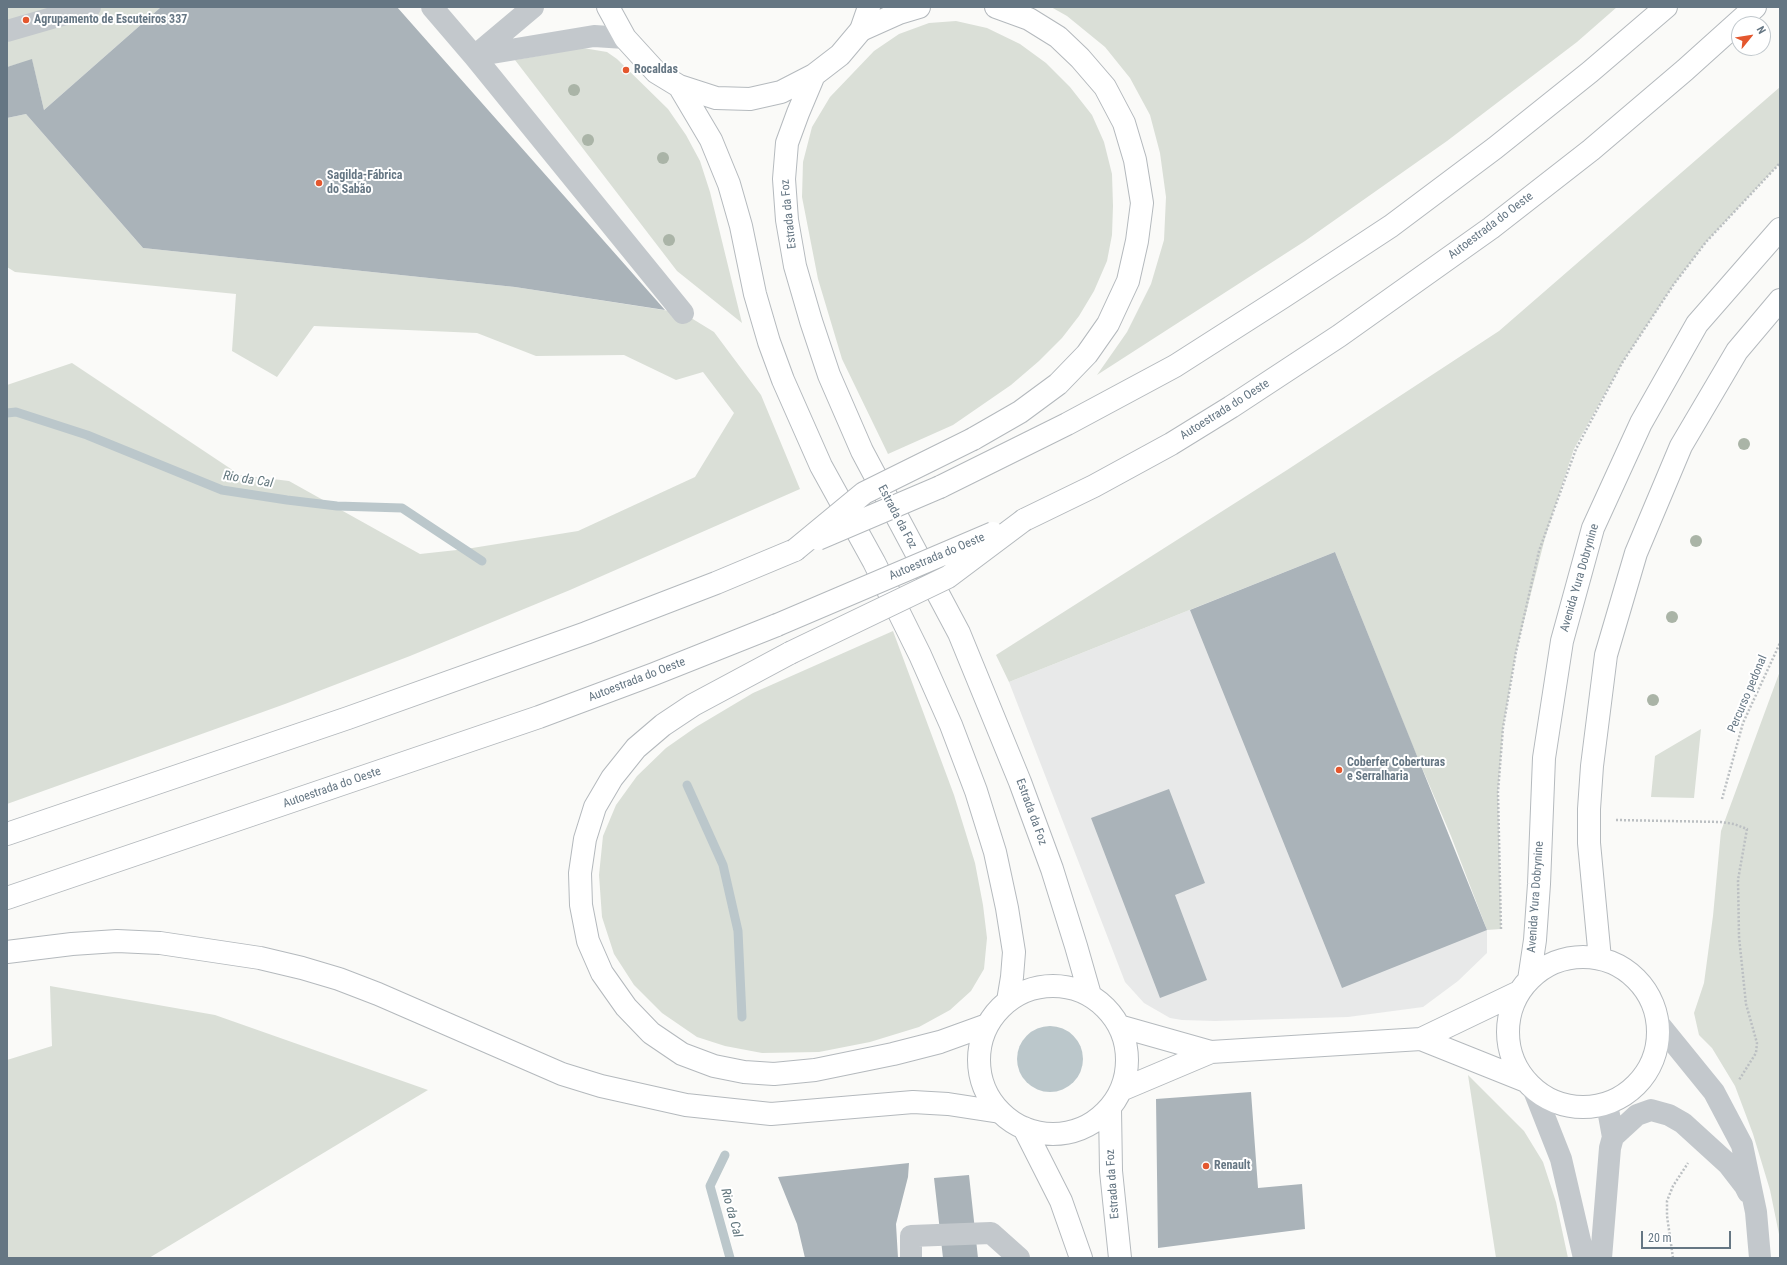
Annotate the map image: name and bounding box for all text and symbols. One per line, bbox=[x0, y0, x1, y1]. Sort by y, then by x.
place label: Agrupamento de Escuteiros 337 bbox=[34, 13, 187, 27]
marker: Agrupamento de Escuteiros 337 bbox=[21, 15, 31, 25]
north arrow bbox=[1731, 16, 1771, 56]
text: N bbox=[1754, 24, 1768, 36]
place label: Rocaldas bbox=[634, 63, 678, 77]
marker: Rocaldas bbox=[621, 65, 631, 75]
place label: Sagilda-Fábrica do Sabão bbox=[327, 169, 402, 197]
marker: Sagilda-Fábrica do Sabão bbox=[314, 178, 324, 188]
street label: Estrada da Foz bbox=[778, 178, 800, 250]
street label: Autoestrada do Oeste bbox=[1446, 189, 1536, 263]
street label: Autoestrada do Oeste bbox=[1178, 377, 1272, 443]
water label: Rio da Cal bbox=[222, 468, 274, 492]
street label: Estrada da Foz bbox=[874, 483, 920, 551]
street label: Avenida Yura Dobrynine bbox=[1558, 522, 1602, 634]
street label: Autoestrada do Oeste bbox=[887, 530, 987, 584]
street label: Percurso pedonal bbox=[1725, 653, 1771, 735]
street label: Autoestrada do Oeste bbox=[587, 655, 687, 705]
place label: Coberfer Coberturas e Serralharia bbox=[1347, 756, 1445, 784]
street label: Autoestrada do Oeste bbox=[281, 764, 383, 812]
marker: Coberfer Coberturas e Serralharia bbox=[1334, 765, 1344, 775]
street label: Estrada da Foz bbox=[1012, 777, 1050, 847]
street label: Avenida Yura Dobrynine bbox=[1525, 841, 1547, 953]
street label: Estrada da Foz bbox=[1103, 1149, 1123, 1219]
place label: Renault bbox=[1214, 1159, 1251, 1173]
marker: Renault bbox=[1201, 1161, 1211, 1171]
water label: Rio da Cal bbox=[717, 1187, 745, 1239]
scale bar bbox=[1643, 1223, 1733, 1249]
text: 20 m bbox=[1648, 1231, 1672, 1245]

